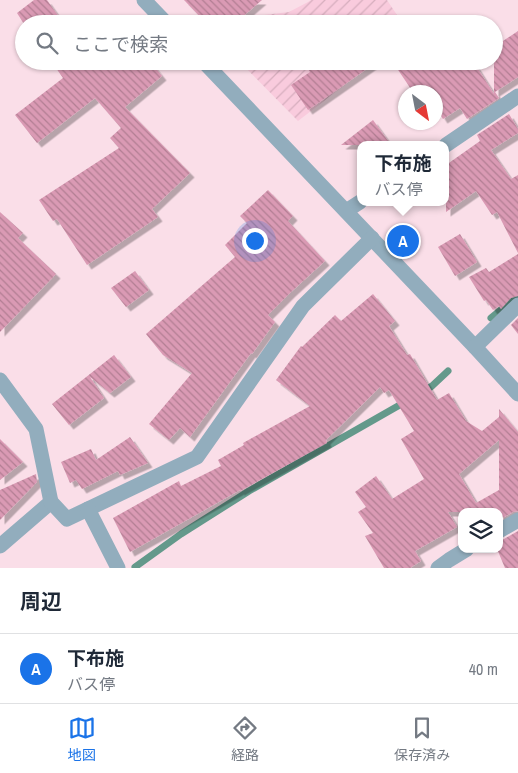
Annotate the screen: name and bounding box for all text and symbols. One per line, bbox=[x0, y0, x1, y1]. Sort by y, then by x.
search box bbox=[15, 15, 503, 70]
icon: search bbox=[33, 29, 61, 57]
text: ここで検索 bbox=[73, 31, 168, 57]
north arrow bbox=[398, 85, 443, 130]
popup bbox=[357, 141, 449, 206]
text: 下布施 bbox=[374, 150, 432, 176]
text: バス停 bbox=[374, 178, 423, 200]
pin: A bbox=[387, 222, 419, 260]
your location bbox=[242, 228, 268, 254]
map controls bbox=[458, 508, 503, 553]
button: layers bbox=[458, 508, 503, 553]
text: 周辺 bbox=[20, 587, 62, 616]
text: 下布施 bbox=[67, 645, 124, 671]
text: A bbox=[31, 658, 41, 680]
text: 40 m bbox=[469, 658, 498, 680]
text: バス停 bbox=[67, 673, 115, 695]
tab: 地図 bbox=[68, 714, 96, 764]
tab: 経路 bbox=[231, 714, 259, 764]
tab: 保存済み bbox=[394, 714, 450, 764]

